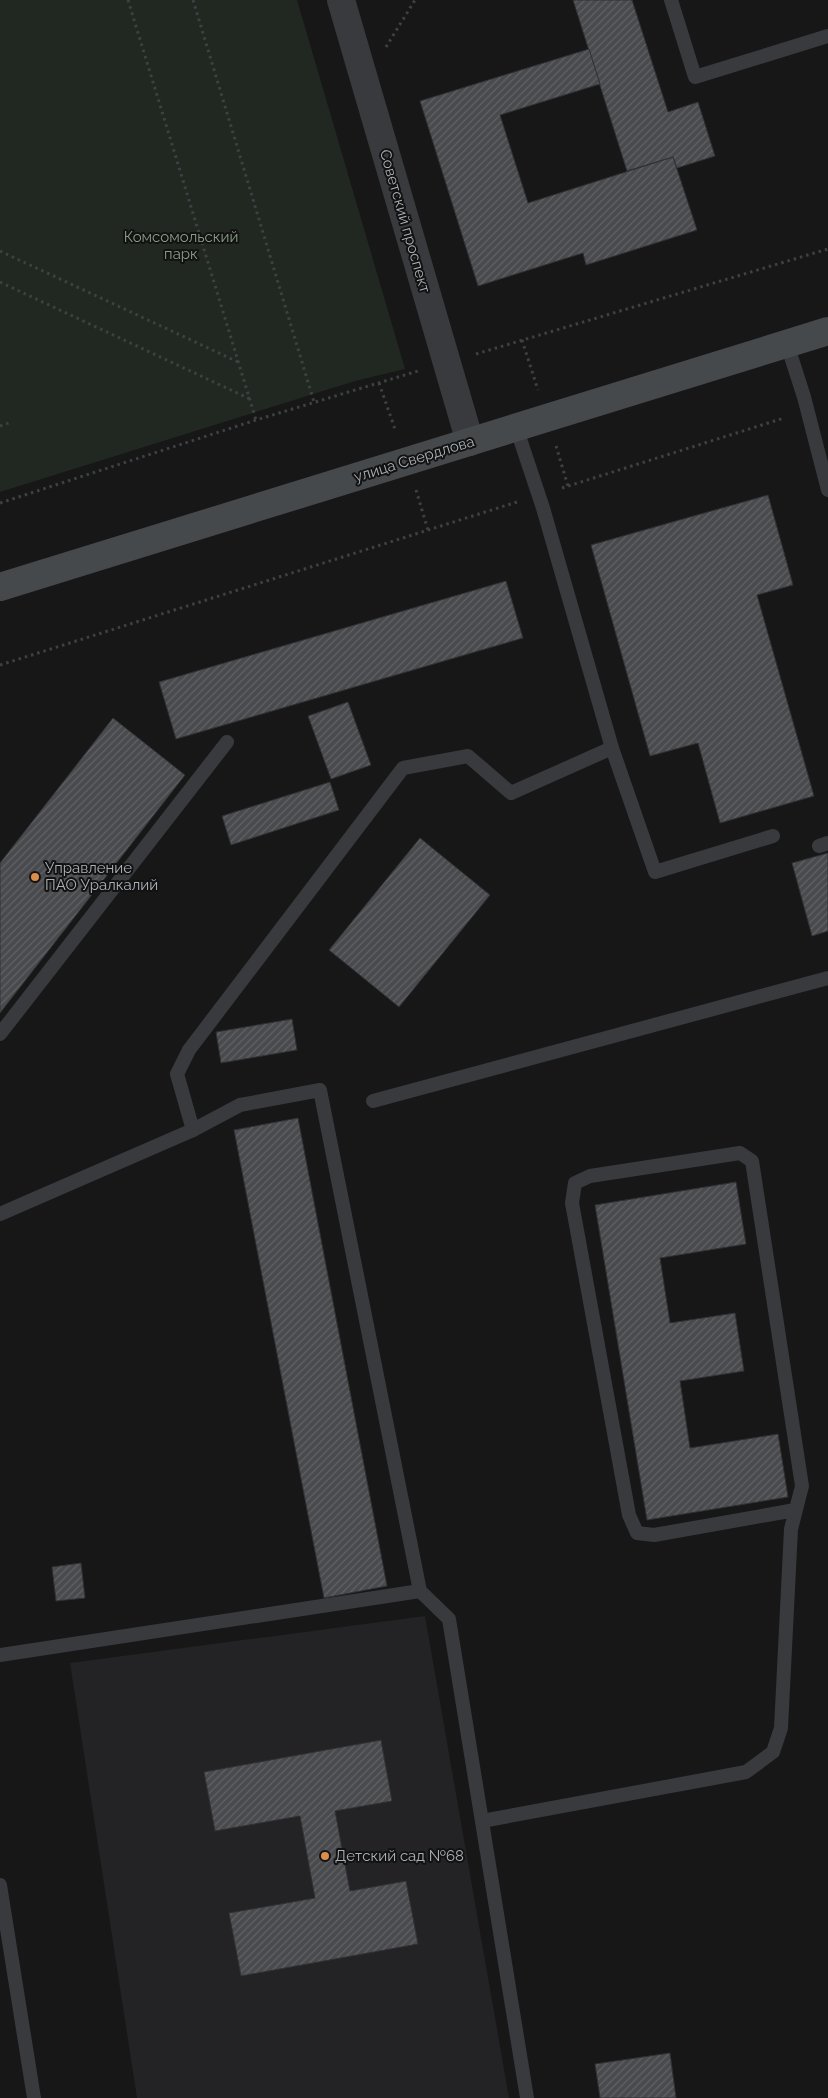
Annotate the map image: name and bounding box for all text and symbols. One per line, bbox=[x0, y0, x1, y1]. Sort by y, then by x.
street label: Советский проспект bbox=[376, 147, 434, 295]
park label: Комсомольский парк bbox=[124, 228, 238, 263]
street label: улица Свердлова bbox=[352, 432, 476, 486]
place label: Управление ПАО Уралкалий bbox=[45, 859, 158, 894]
marker: Управление ПАО Уралкалий bbox=[29, 871, 41, 883]
place label: Детский сад №68 bbox=[335, 1847, 464, 1865]
marker: Детский сад №68 bbox=[319, 1850, 331, 1862]

